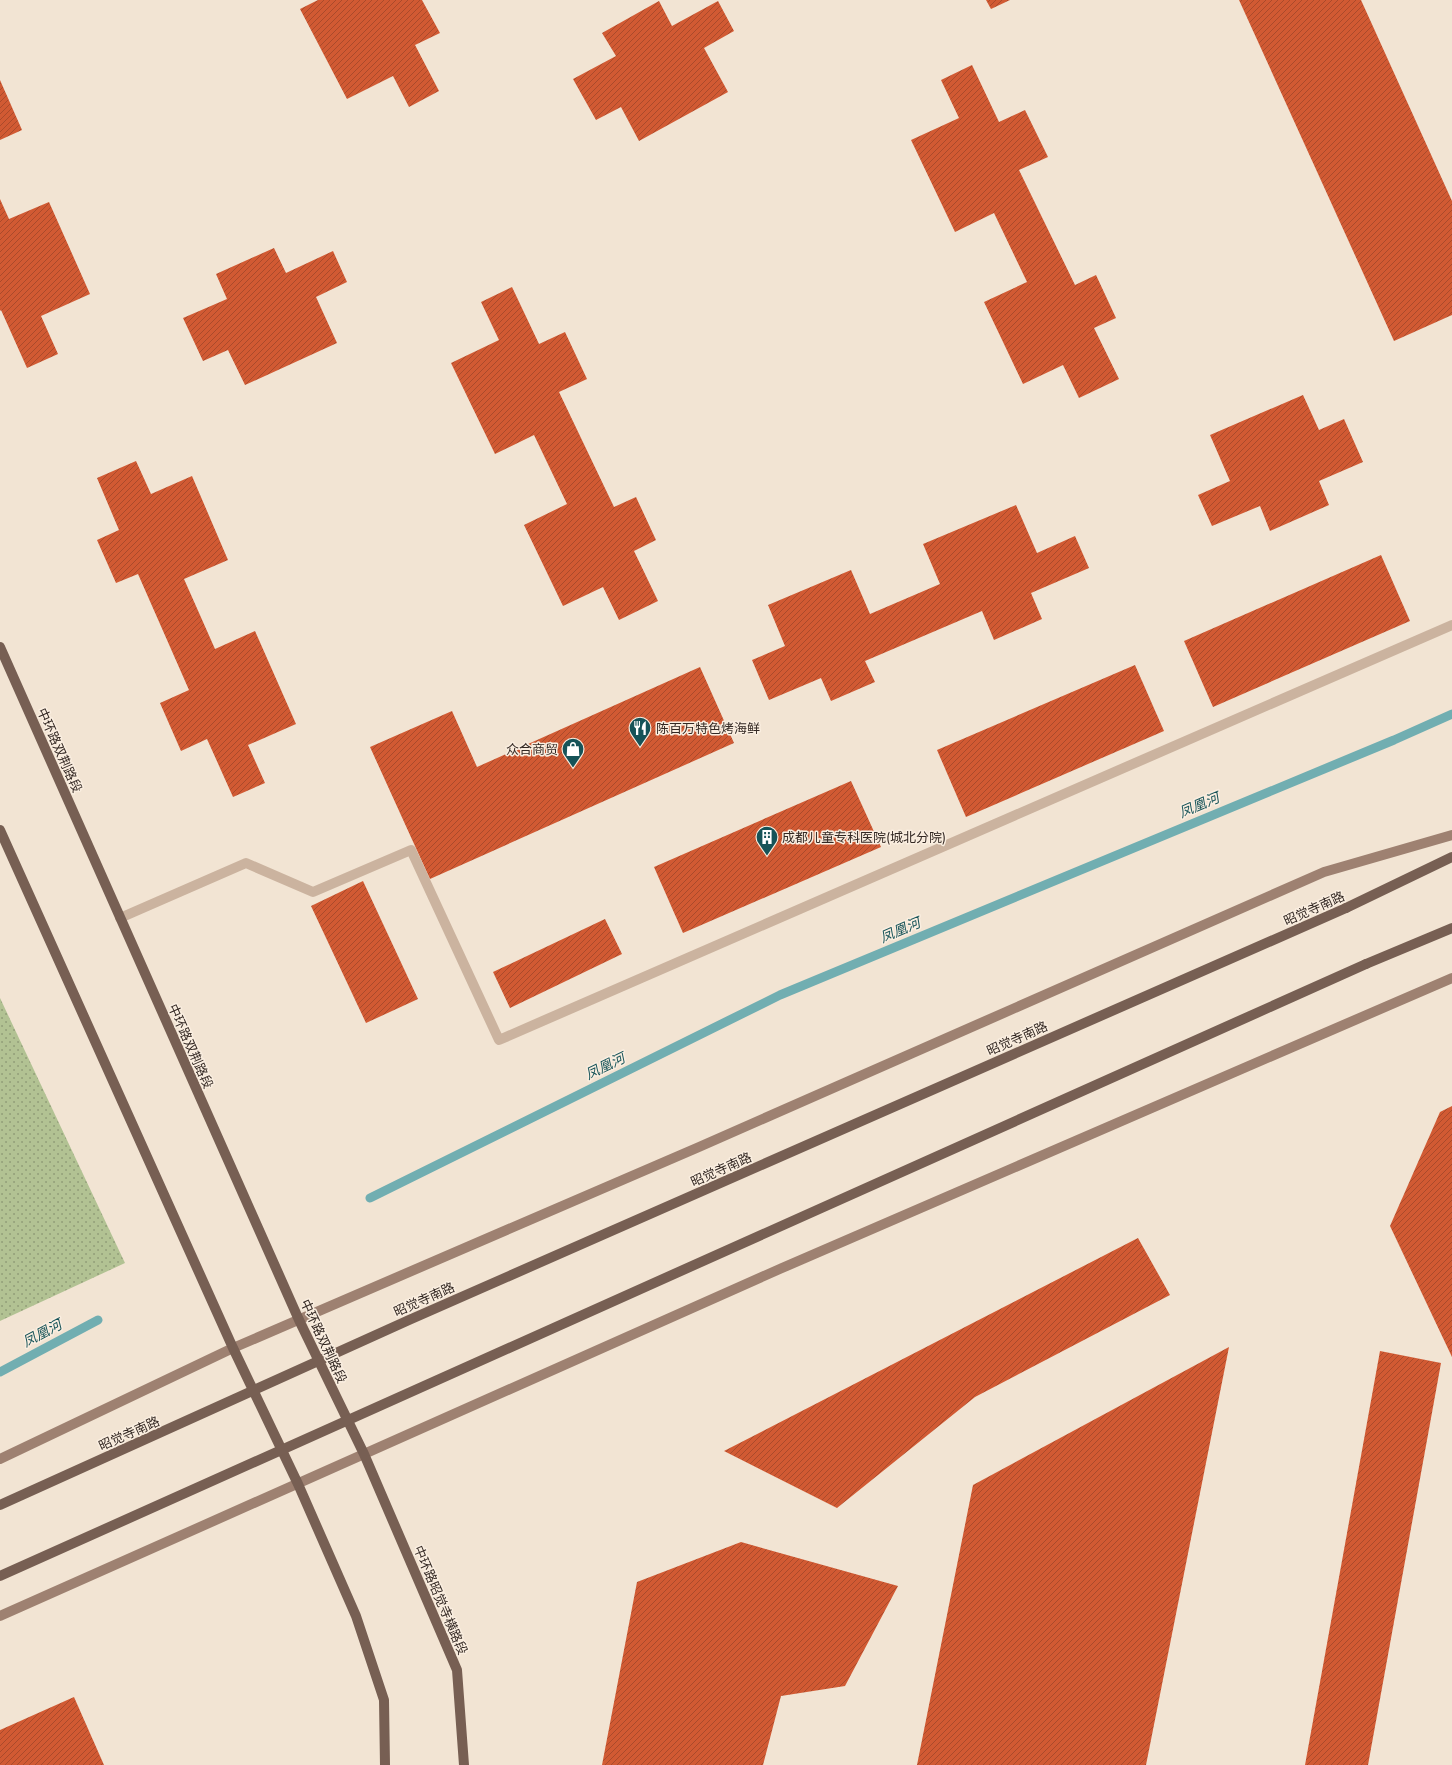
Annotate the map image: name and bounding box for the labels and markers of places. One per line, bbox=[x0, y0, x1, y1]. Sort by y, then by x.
restaurant icon: 陈百万特色烤海鲜 bbox=[627, 715, 653, 748]
place label: 陈百万特色烤海鲜 bbox=[656, 720, 760, 738]
shop icon: 众合商贸 bbox=[560, 736, 586, 769]
place label: 众合商贸 bbox=[506, 741, 558, 759]
building icon: 成都儿童专科医院(城北分院) bbox=[754, 824, 780, 857]
place label: 成都儿童专科医院(城北分院) bbox=[782, 829, 946, 847]

